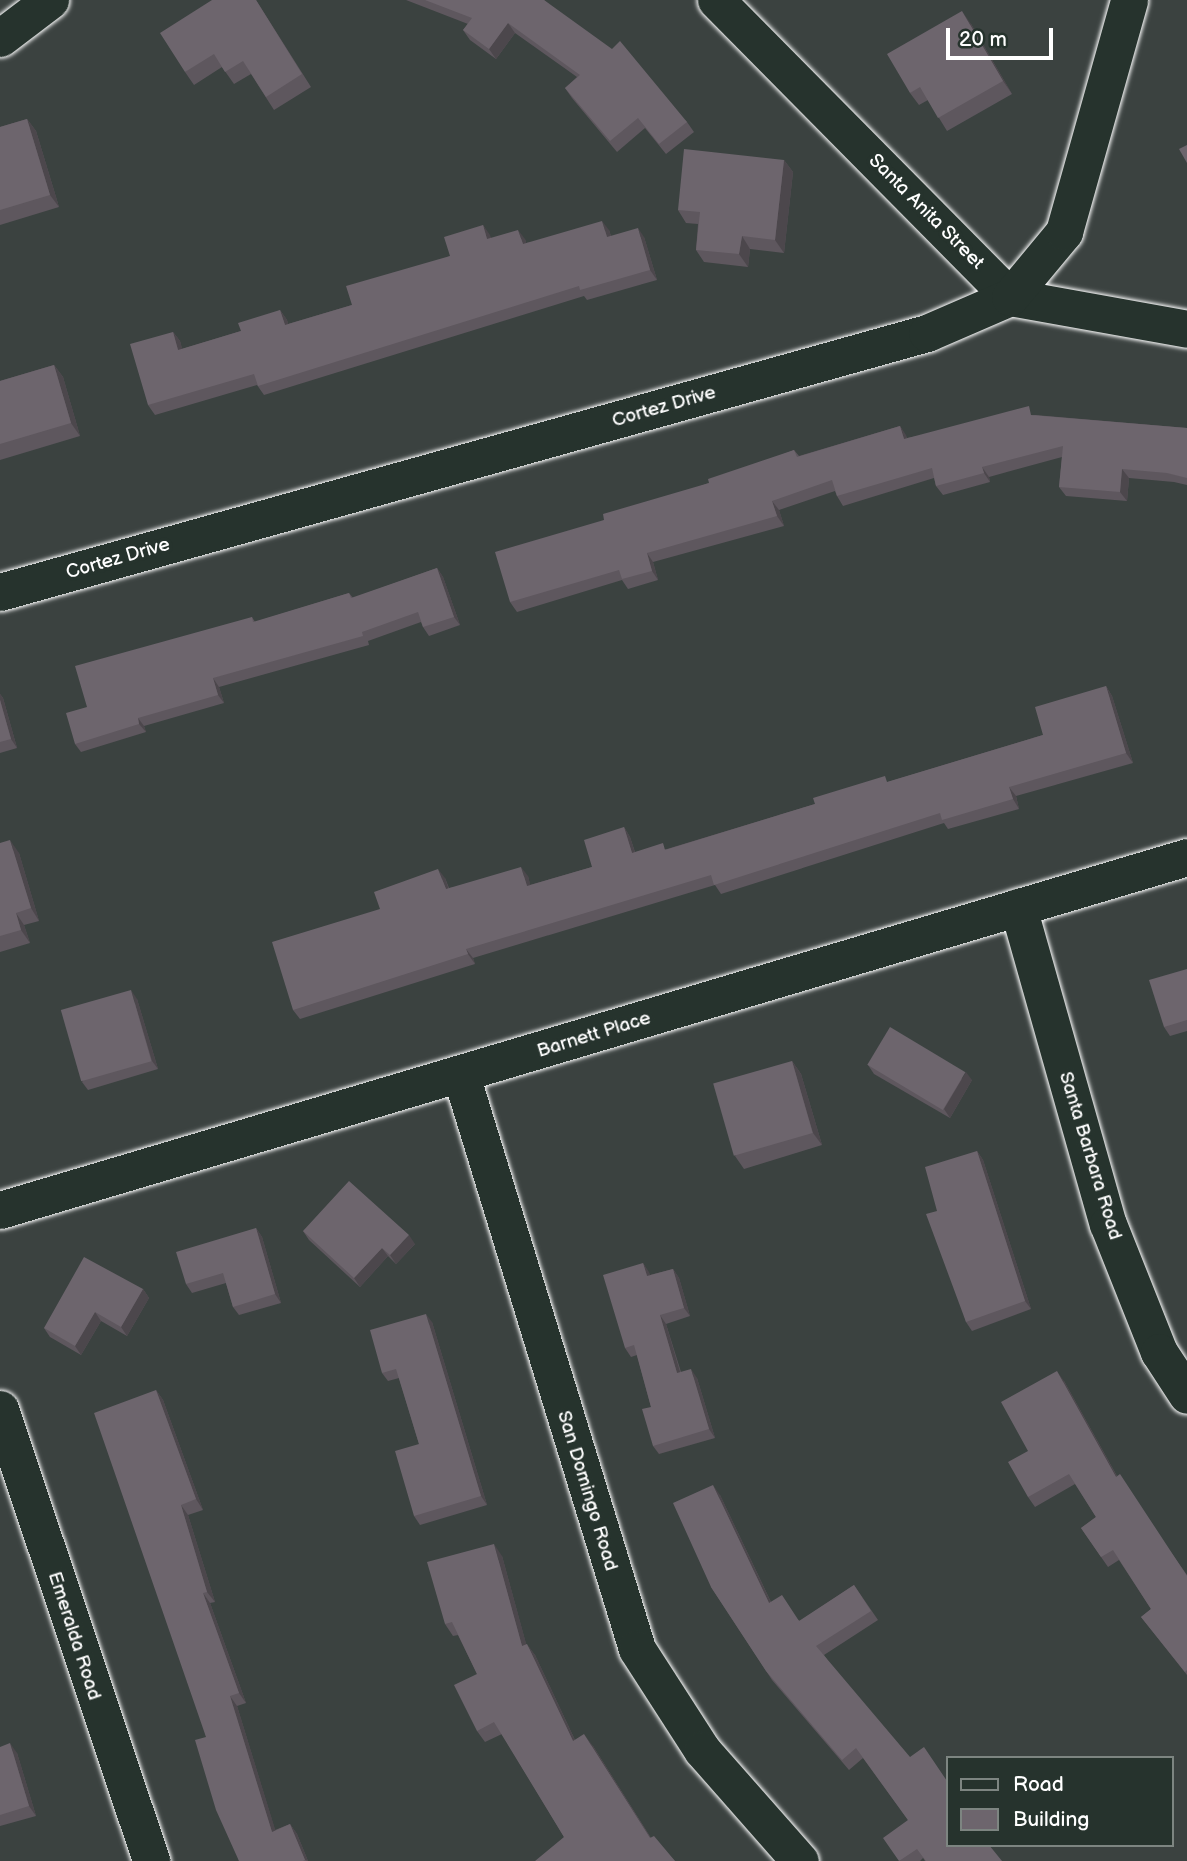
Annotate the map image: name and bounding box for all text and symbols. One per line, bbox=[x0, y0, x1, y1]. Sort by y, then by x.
scale bar bbox=[949, 14, 1056, 58]
text: 20 m bbox=[959, 27, 1007, 52]
street label: Santa Anita Street bbox=[863, 149, 989, 275]
street label: Cortez Drive bbox=[610, 381, 718, 433]
street label: Cortez Drive bbox=[64, 533, 172, 585]
street label: Barnett Place bbox=[534, 1007, 654, 1063]
street label: Santa Barbara Road bbox=[1054, 1069, 1126, 1243]
street label: San Domingo Road bbox=[552, 1408, 622, 1574]
street label: Emeralda Road bbox=[43, 1569, 105, 1703]
legend bbox=[946, 1756, 1173, 1847]
text: Road bbox=[1013, 1772, 1064, 1797]
text: Building bbox=[1013, 1807, 1089, 1832]

